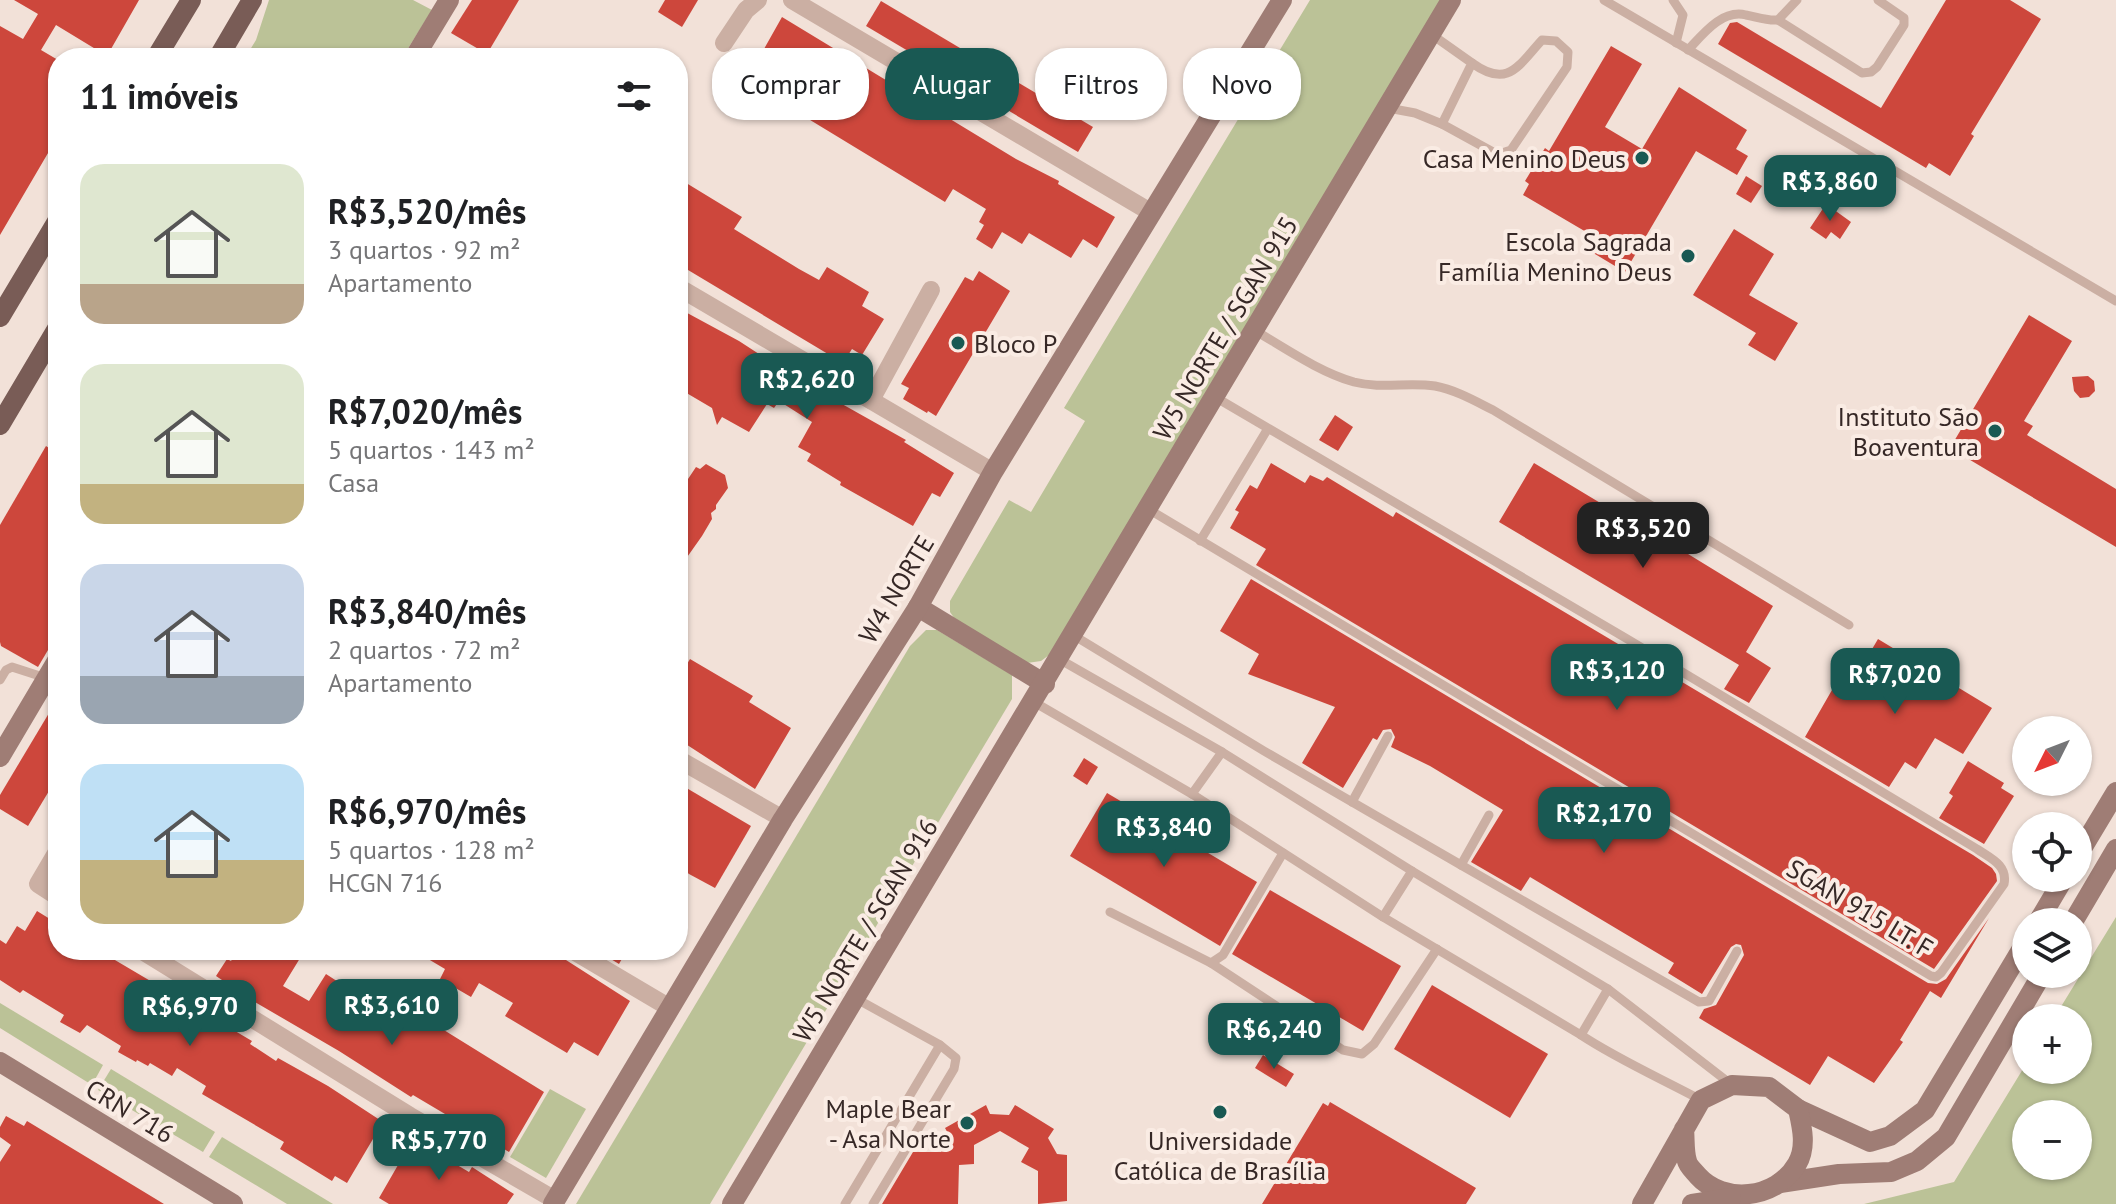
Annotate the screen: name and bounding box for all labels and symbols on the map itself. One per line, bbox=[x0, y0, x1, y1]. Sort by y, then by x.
place label: Casa Menino Deus bbox=[1423, 142, 1626, 175]
marker: Casa Menino Deus bbox=[1633, 149, 1651, 167]
pin: R$3,860 bbox=[1756, 155, 1904, 223]
street label: W5 NORTE / SGAN 915 bbox=[1145, 210, 1305, 446]
place label: Escola Sagrada Família Menino Deus bbox=[1438, 225, 1672, 288]
marker: Escola Sagrada Família Menino Deus bbox=[1679, 247, 1697, 265]
place label: Bloco P bbox=[974, 327, 1057, 360]
marker: Bloco P bbox=[949, 334, 967, 352]
pin: R$2,620 bbox=[733, 353, 881, 421]
place label: Instituto São Boaventura bbox=[1838, 400, 1979, 463]
marker: Instituto São Boaventura bbox=[1986, 422, 2004, 440]
pin: R$3,520 bbox=[1569, 502, 1717, 570]
street label: W4 NORTE bbox=[851, 529, 941, 649]
pin: R$3,120 bbox=[1543, 644, 1691, 712]
pin: R$7,020 bbox=[1821, 648, 1969, 716]
north arrow bbox=[2012, 716, 2092, 796]
pin: R$2,170 bbox=[1530, 787, 1678, 855]
pin: R$3,840 bbox=[1090, 801, 1238, 869]
street label: W5 NORTE / SGAN 916 bbox=[785, 812, 945, 1048]
street label: SGAN 915 LT. F bbox=[1781, 851, 1939, 965]
pin: R$3,610 bbox=[318, 979, 466, 1047]
pin: R$6,970 bbox=[116, 980, 264, 1048]
pin: R$6,240 bbox=[1200, 1003, 1348, 1071]
street label: CRN 716 bbox=[80, 1072, 180, 1150]
place label: Maple Bear - Asa Norte bbox=[826, 1092, 951, 1155]
marker: Universidade Católica de Brasília bbox=[1211, 1103, 1229, 1121]
pin: R$5,770 bbox=[365, 1114, 513, 1182]
marker: Maple Bear - Asa Norte bbox=[958, 1114, 976, 1132]
place label: Universidade Católica de Brasília bbox=[1114, 1124, 1326, 1187]

